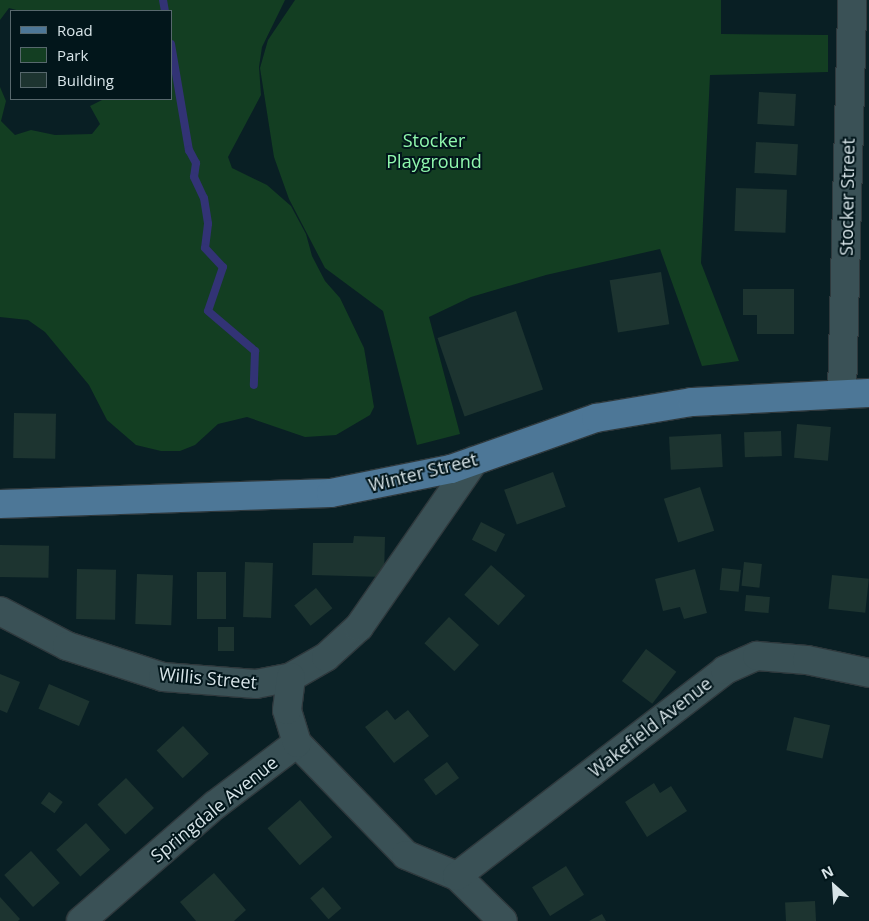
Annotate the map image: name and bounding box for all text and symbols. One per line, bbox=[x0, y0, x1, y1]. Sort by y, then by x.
legend bbox=[10, 10, 172, 100]
text: Road bbox=[57, 20, 93, 40]
text: Park bbox=[57, 45, 88, 65]
text: Building bbox=[57, 70, 114, 90]
park label: Stocker Playground bbox=[386, 130, 482, 172]
street label: Stocker Street bbox=[835, 138, 859, 256]
street label: Winter Street bbox=[367, 448, 479, 496]
street label: Willis Street bbox=[158, 663, 258, 693]
street label: Wakefield Avenue bbox=[584, 672, 716, 782]
street label: Springdale Avenue bbox=[146, 751, 282, 867]
north arrow bbox=[809, 861, 859, 911]
text: N bbox=[818, 861, 836, 883]

